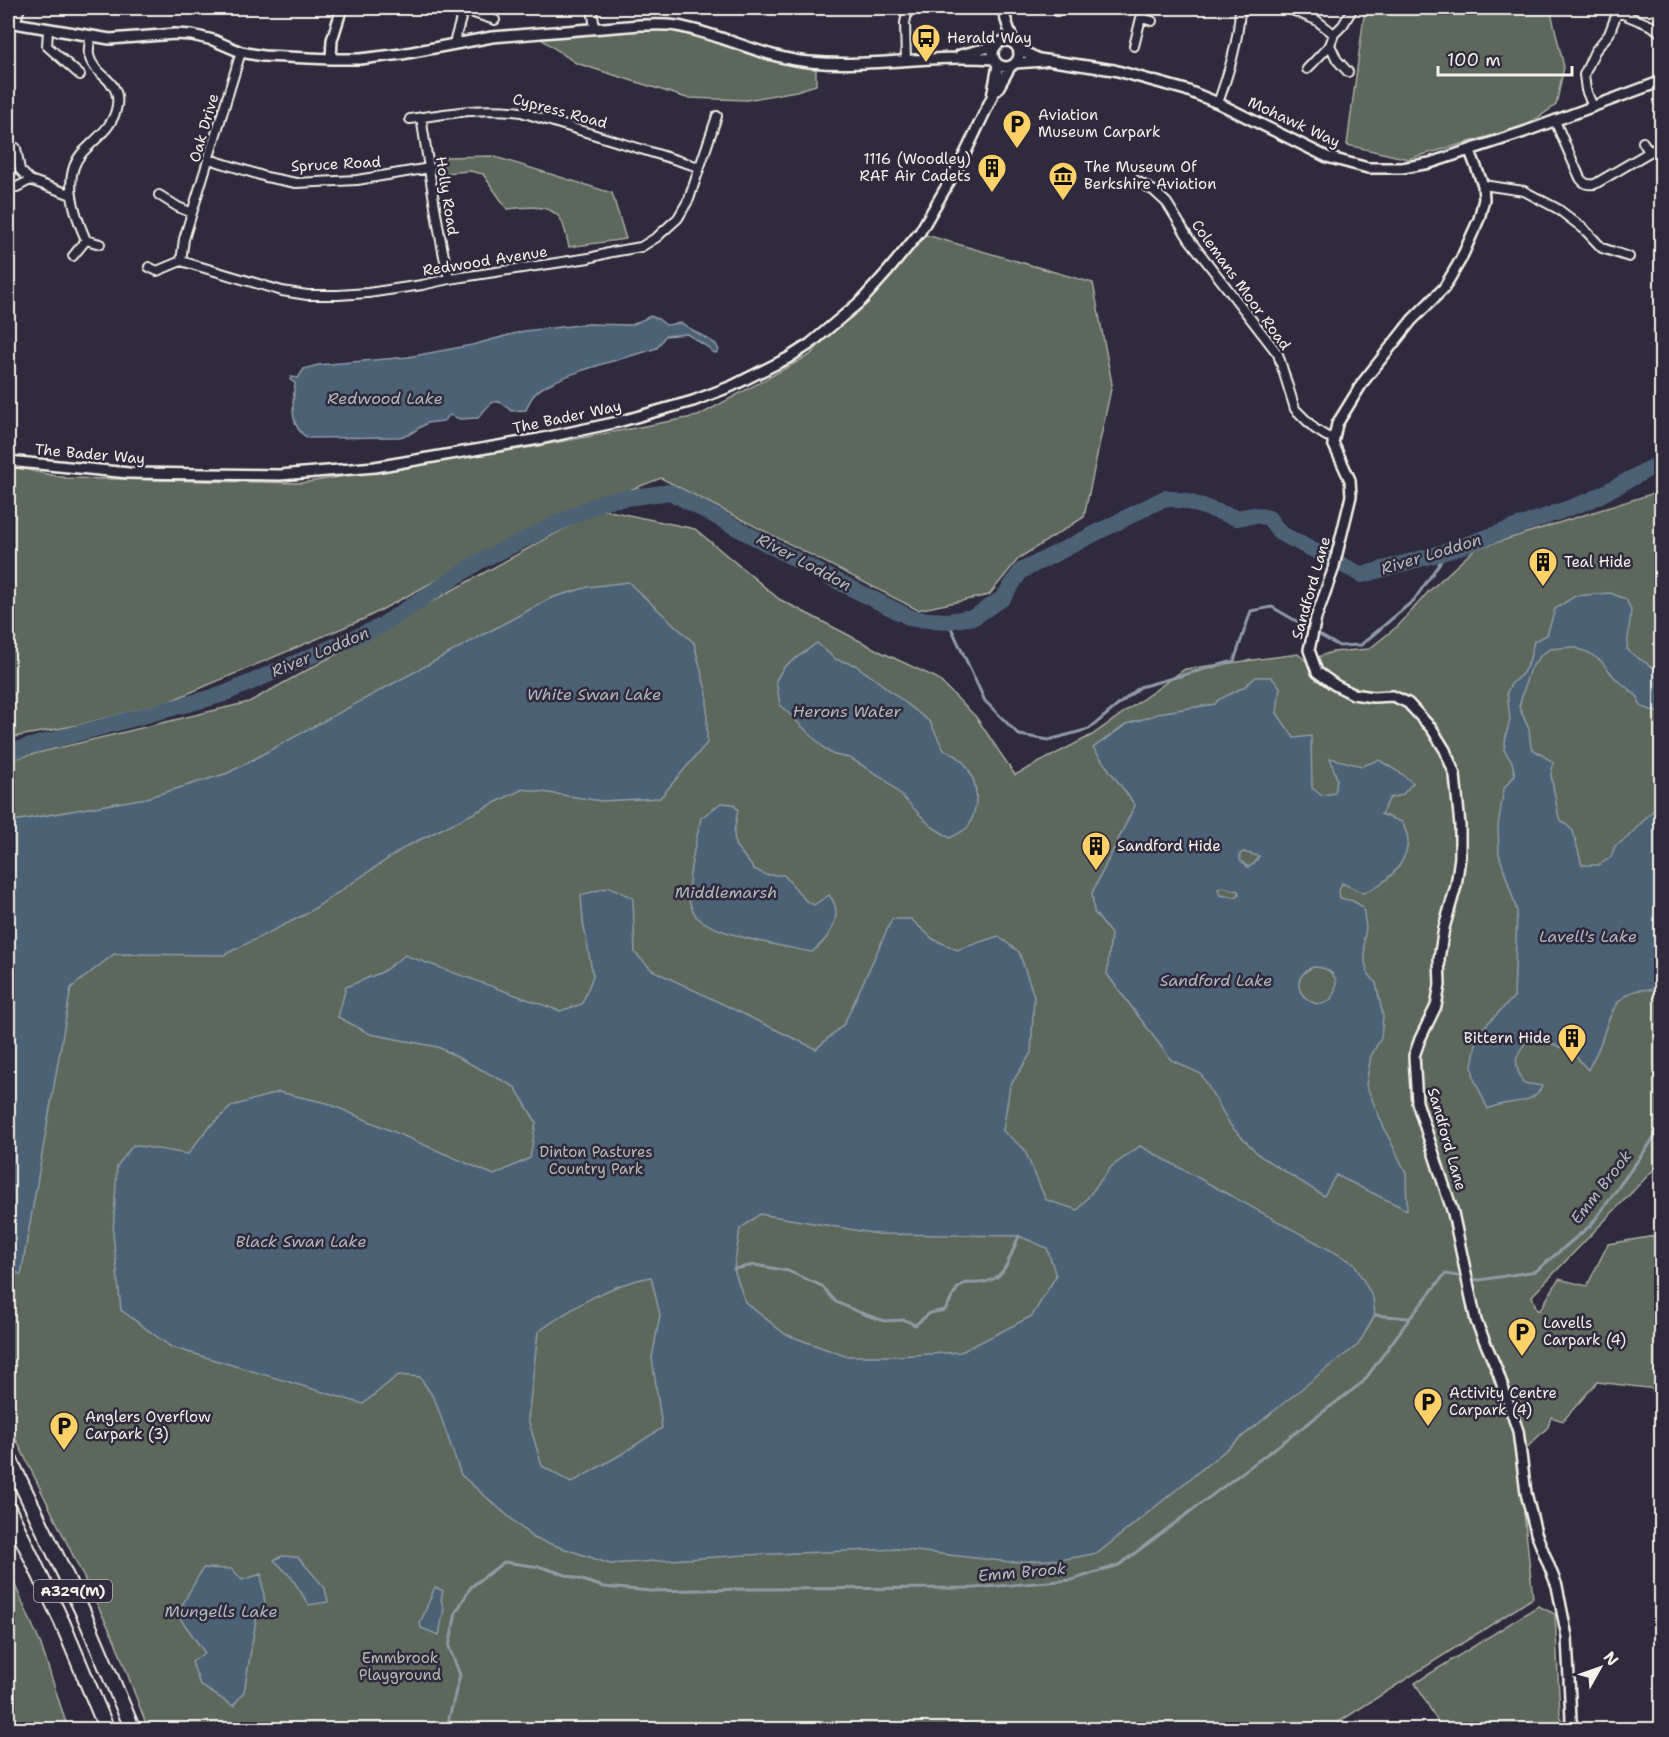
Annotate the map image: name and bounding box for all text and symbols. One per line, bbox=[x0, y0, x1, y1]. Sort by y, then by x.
bus stop icon: Herald Way bbox=[910, 22, 942, 64]
place label: Herald Way bbox=[947, 28, 1032, 48]
scale bar bbox=[1438, 39, 1572, 77]
text: 100 m bbox=[1447, 48, 1501, 72]
street label: Cypress Road bbox=[510, 89, 610, 133]
street label: Oak Drive bbox=[185, 91, 223, 165]
street label: Mohawk Way bbox=[1245, 92, 1343, 152]
place label: Aviation Museum Carpark bbox=[1038, 105, 1161, 142]
parking icon: Aviation Museum Carpark bbox=[1001, 108, 1033, 150]
place label: 1116 (Woodley) RAF Air Cadets bbox=[860, 149, 971, 186]
street label: Spruce Road bbox=[290, 152, 382, 176]
building icon: 1116 (Woodley) RAF Air Cadets bbox=[976, 152, 1008, 194]
street label: Holly Road bbox=[431, 155, 463, 238]
place label: The Museum Of Berkshire Aviation bbox=[1084, 157, 1216, 194]
museum icon: The Museum Of Berkshire Aviation bbox=[1047, 160, 1079, 202]
street label: Colemans Moor Road bbox=[1187, 216, 1295, 355]
street label: Redwood Avenue bbox=[421, 241, 549, 281]
water label: Redwood Lake bbox=[327, 388, 443, 409]
street label: The Bader Way bbox=[511, 396, 623, 438]
street label: The Bader Way bbox=[34, 439, 146, 469]
water label: River Loddon bbox=[753, 528, 855, 596]
water label: River Loddon bbox=[1378, 529, 1484, 579]
street label: Sandford Lane bbox=[1287, 534, 1335, 642]
building icon: Teal Hide bbox=[1527, 546, 1559, 588]
place label: Teal Hide bbox=[1564, 552, 1631, 572]
water label: River Loddon bbox=[268, 622, 372, 682]
water label: White Swan Lake bbox=[527, 684, 661, 705]
water label: Herons Water bbox=[793, 701, 902, 722]
building icon: Sandford Hide bbox=[1080, 830, 1112, 872]
place label: Sandford Hide bbox=[1117, 836, 1221, 856]
water label: Middlemarsh bbox=[675, 882, 777, 903]
water label: Lavell's Lake bbox=[1539, 926, 1637, 947]
water label: Sandford Lake bbox=[1160, 970, 1272, 991]
building icon: Bittern Hide bbox=[1556, 1022, 1588, 1064]
place label: Bittern Hide bbox=[1464, 1028, 1551, 1048]
street label: Sandford Lane bbox=[1423, 1085, 1471, 1193]
park label: Dinton Pastures Country Park bbox=[539, 1142, 653, 1179]
water label: Emm Brook bbox=[1566, 1146, 1636, 1228]
water label: Black Swan Lake bbox=[235, 1231, 367, 1252]
place label: Lavells Carpark (4) bbox=[1543, 1313, 1626, 1350]
parking icon: Lavells Carpark (4) bbox=[1506, 1316, 1538, 1358]
place label: Activity Centre Carpark (4) bbox=[1449, 1383, 1557, 1420]
parking icon: Activity Centre Carpark (4) bbox=[1412, 1386, 1444, 1428]
place label: Anglers Overflow Carpark (3) bbox=[85, 1407, 211, 1444]
parking icon: Anglers Overflow Carpark (3) bbox=[48, 1410, 80, 1452]
water label: Emm Brook bbox=[977, 1558, 1067, 1586]
road number: A329(M) bbox=[34, 1580, 112, 1602]
water label: Mungells Lake bbox=[165, 1601, 277, 1622]
north arrow bbox=[1570, 1638, 1630, 1698]
text: N bbox=[1599, 1647, 1623, 1670]
park label: Emmbrook Playground bbox=[359, 1648, 442, 1685]

